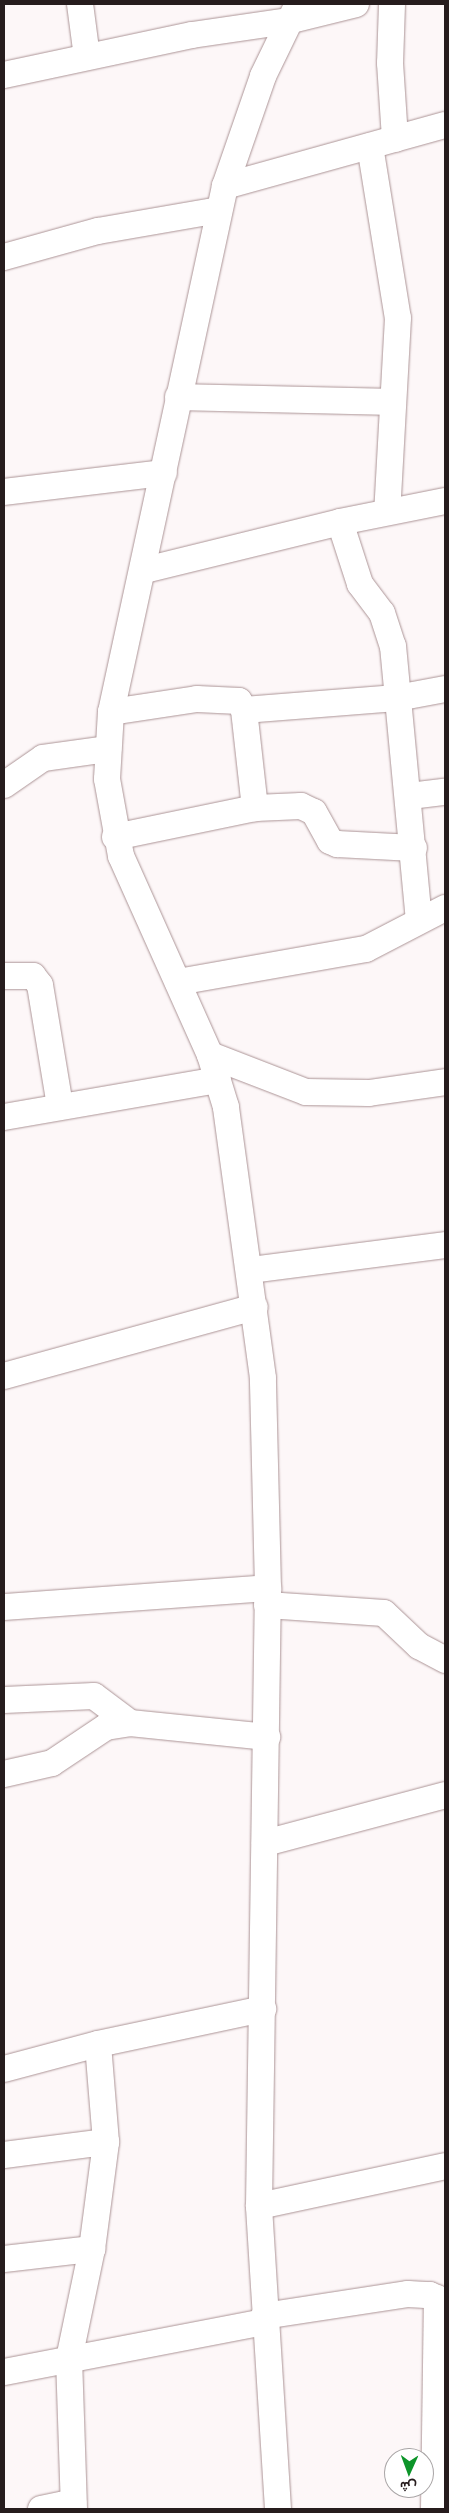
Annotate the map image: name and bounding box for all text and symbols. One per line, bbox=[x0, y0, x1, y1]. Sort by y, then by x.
north arrow bbox=[384, 2448, 434, 2498]
text: ش bbox=[400, 2477, 417, 2498]

